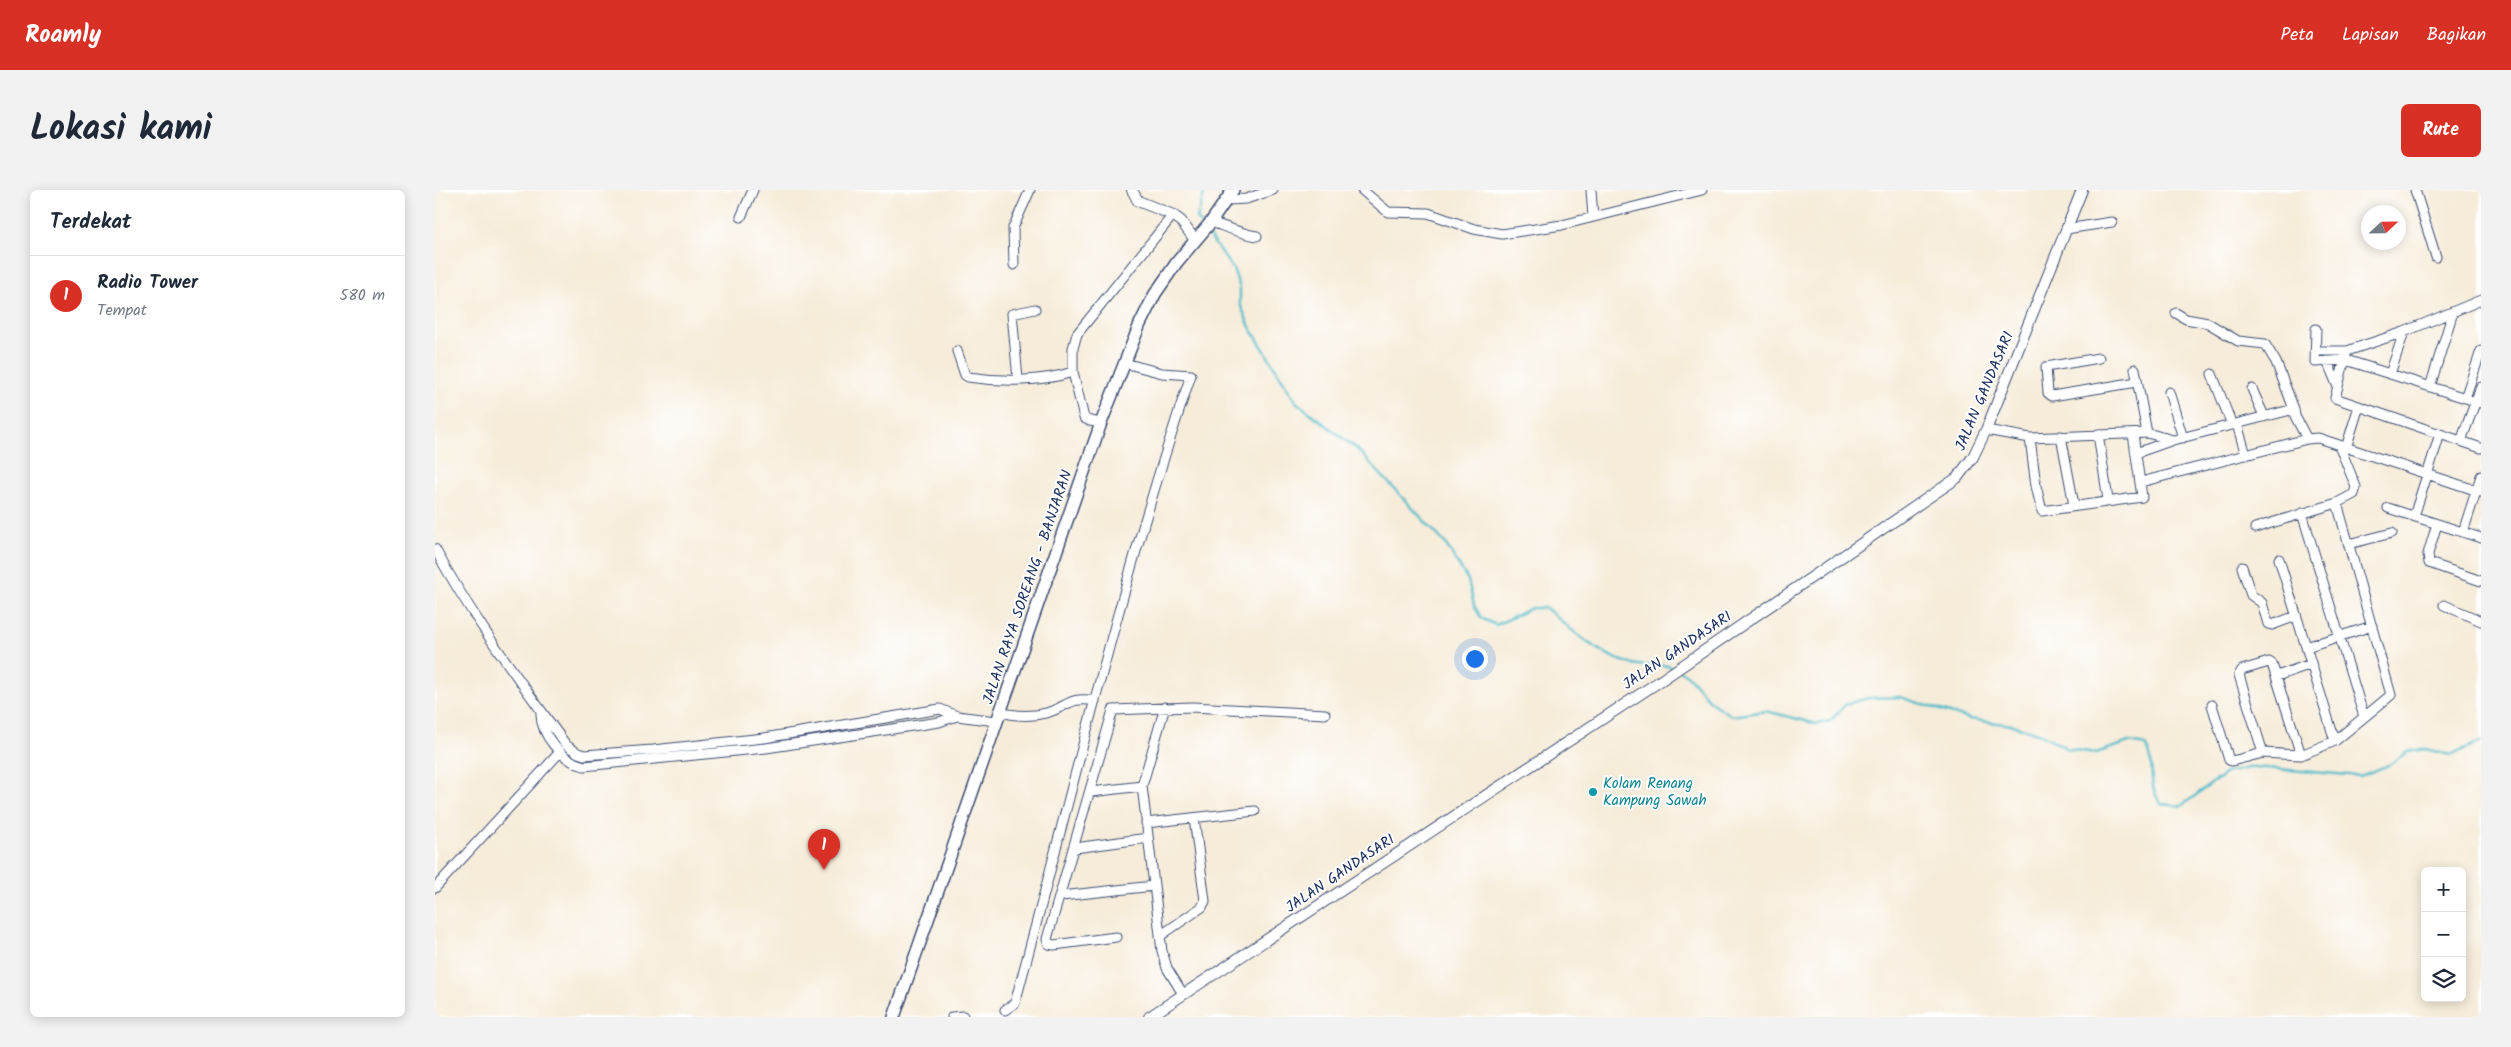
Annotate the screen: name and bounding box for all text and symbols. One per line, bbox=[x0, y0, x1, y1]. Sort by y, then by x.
text: Roamly bbox=[25, 16, 101, 55]
text: Peta bbox=[2281, 21, 2314, 50]
text: Lapisan bbox=[2342, 21, 2399, 50]
text: Bagikan bbox=[2427, 21, 2486, 50]
text: Lokasi kami bbox=[30, 102, 212, 158]
button: Rute bbox=[2401, 104, 2481, 157]
north arrow bbox=[2361, 205, 2406, 250]
text: Terdekat bbox=[50, 206, 131, 239]
text: Radio Tower bbox=[97, 268, 198, 298]
text: 1 bbox=[64, 283, 68, 308]
text: 580 m bbox=[340, 283, 385, 308]
text: Tempat bbox=[97, 298, 147, 323]
street label: JALAN GANDASARI bbox=[1949, 328, 2021, 455]
street label: JALAN RAYA SOREANG - BANJARAN bbox=[977, 467, 1079, 708]
street label: JALAN GANDASARI bbox=[1618, 605, 1737, 696]
your location bbox=[1462, 646, 1488, 672]
place label: Kolam Renang Kampung Sawah bbox=[1603, 772, 1707, 813]
marker: Kolam Renang Kampung Sawah bbox=[1587, 786, 1599, 798]
street label: JALAN GANDASARI bbox=[1281, 828, 1400, 919]
pin: 1 bbox=[808, 829, 840, 870]
map controls bbox=[2421, 867, 2466, 1002]
button: + bbox=[2421, 867, 2466, 912]
button: − bbox=[2421, 912, 2466, 957]
button: layers bbox=[2421, 957, 2466, 1002]

